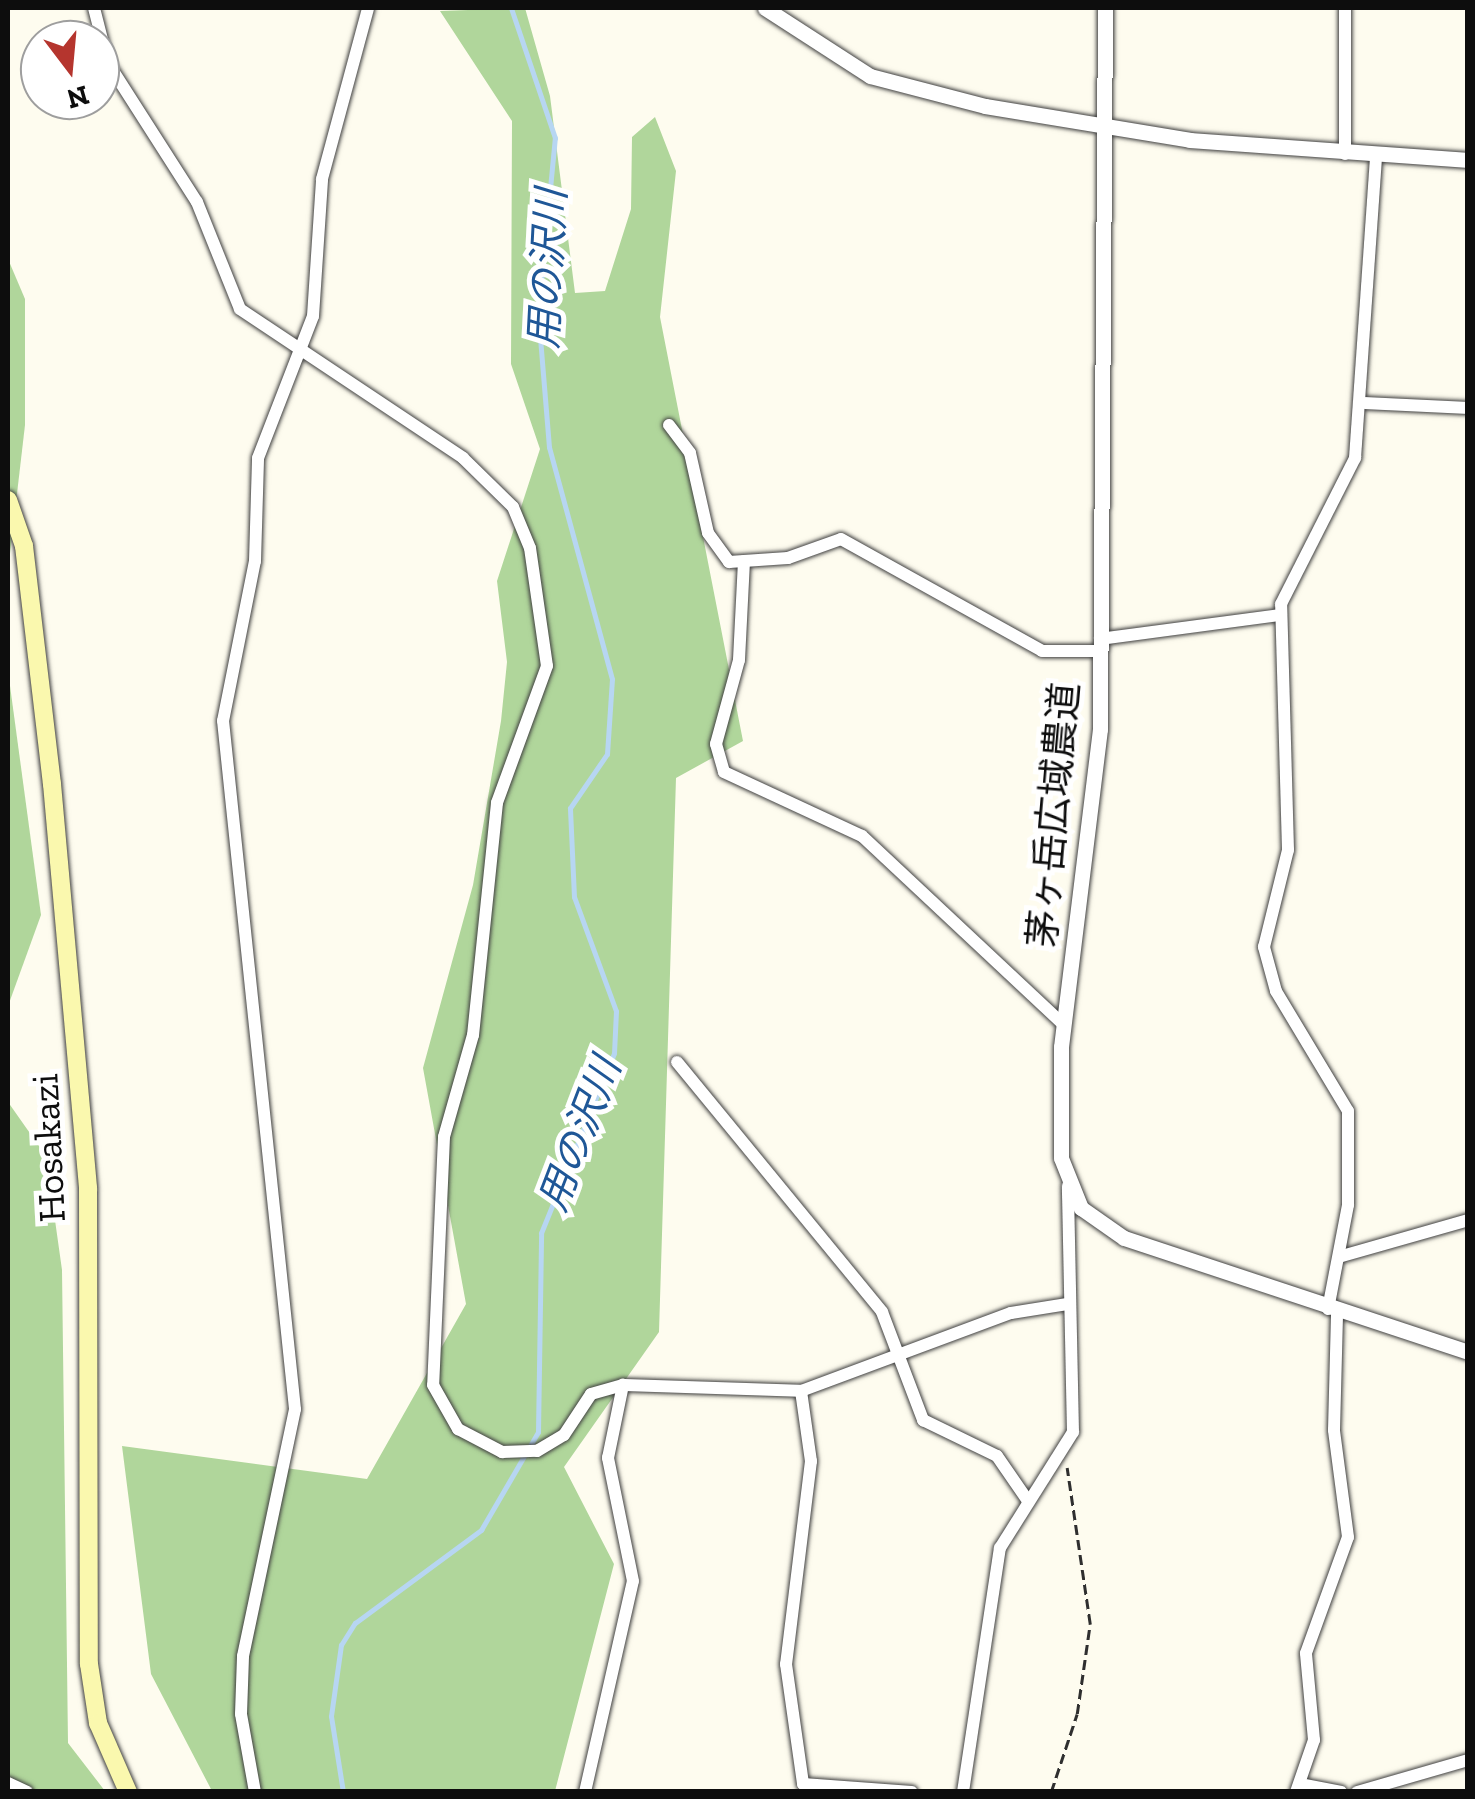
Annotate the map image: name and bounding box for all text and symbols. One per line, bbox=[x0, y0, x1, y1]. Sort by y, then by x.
north arrow bbox=[20, 20, 120, 120]
text: N bbox=[63, 79, 93, 116]
water label: 用の沢川 bbox=[519, 188, 575, 350]
street label: 茅ヶ岳広域農道 bbox=[1020, 681, 1088, 949]
water label: 用の沢川 bbox=[528, 1051, 630, 1217]
street label: Hosakazi bbox=[22, 1073, 76, 1223]

